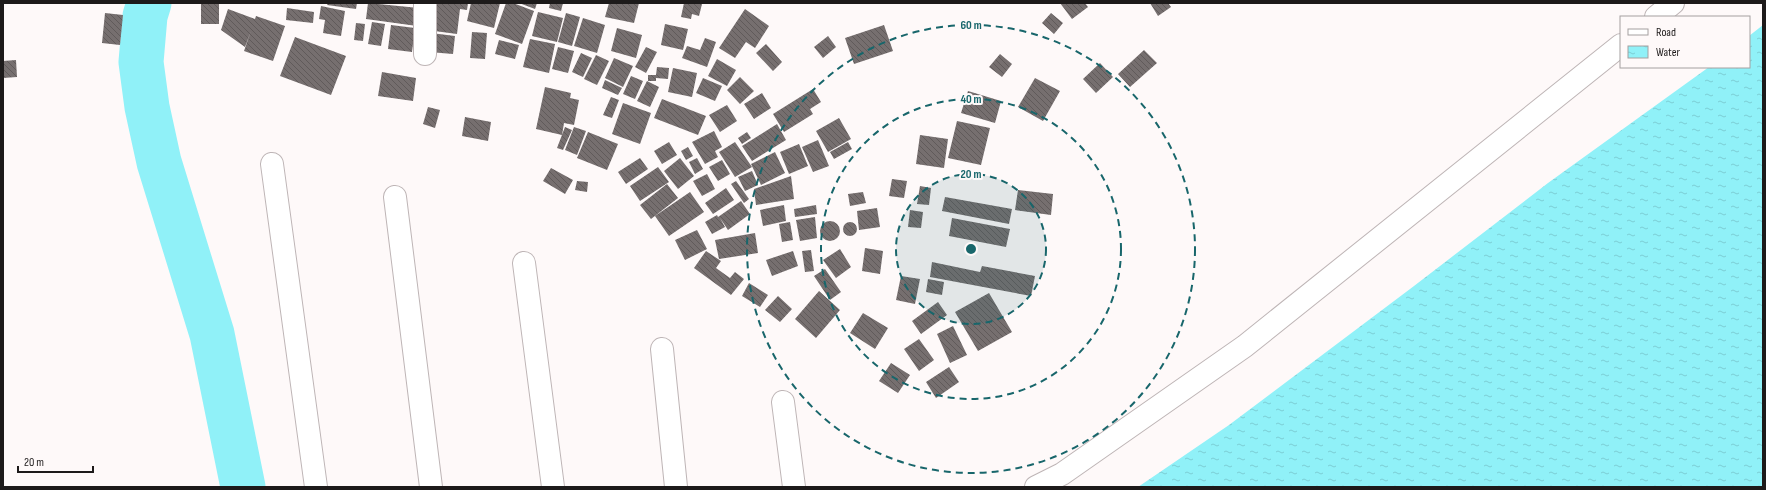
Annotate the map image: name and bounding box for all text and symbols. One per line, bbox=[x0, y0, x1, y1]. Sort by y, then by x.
legend bbox=[1620, 16, 1750, 68]
text: 60 m bbox=[960, 18, 982, 33]
text: Road bbox=[1656, 25, 1676, 40]
text: Water bbox=[1656, 45, 1680, 60]
text: 40 m bbox=[960, 92, 982, 107]
text: 20 m bbox=[961, 167, 981, 182]
centre of rings bbox=[964, 242, 978, 256]
scale bar bbox=[18, 448, 93, 474]
text: 20 m bbox=[24, 455, 44, 470]

